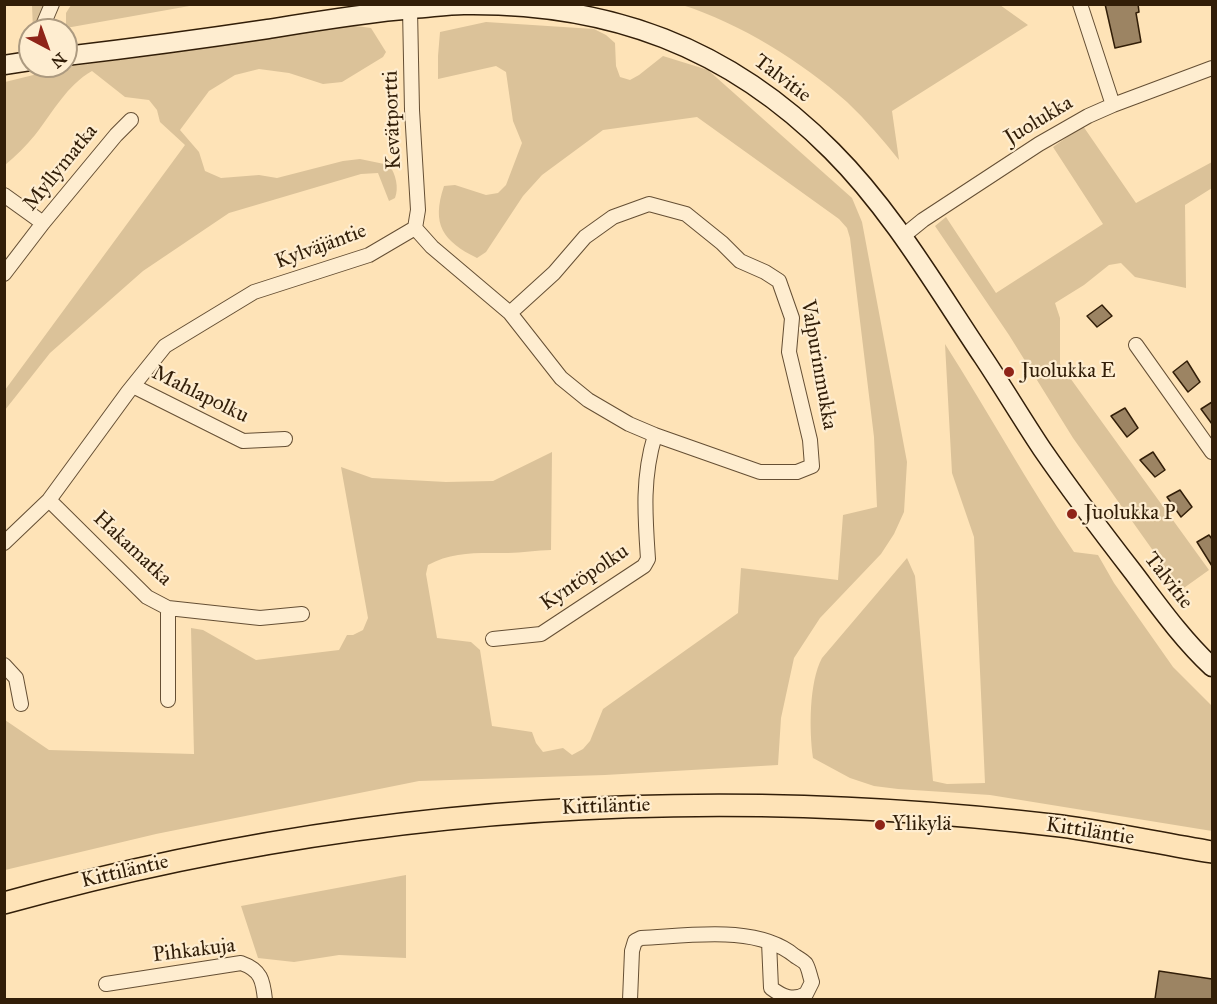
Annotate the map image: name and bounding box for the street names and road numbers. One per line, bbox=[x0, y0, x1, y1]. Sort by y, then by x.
street label: Talvitie bbox=[748, 49, 816, 109]
street label: Kevätportti bbox=[379, 70, 407, 170]
street label: Juolukka bbox=[1000, 91, 1078, 151]
street label: Myllymatka bbox=[18, 120, 104, 216]
street label: Kylväjäntie bbox=[272, 219, 370, 275]
street label: Valpurinmukka bbox=[794, 298, 842, 432]
street label: Mahlapolku bbox=[148, 361, 252, 429]
street label: Hakamatka bbox=[87, 506, 177, 592]
street label: Kyntöpolku bbox=[536, 539, 634, 617]
street label: Talvitie bbox=[1138, 548, 1198, 614]
street label: Kittiläntie bbox=[561, 793, 651, 821]
street label: Kittiläntie bbox=[1044, 813, 1136, 851]
street label: Kittiläntie bbox=[79, 850, 171, 894]
street label: Pihkakuja bbox=[151, 933, 237, 969]

